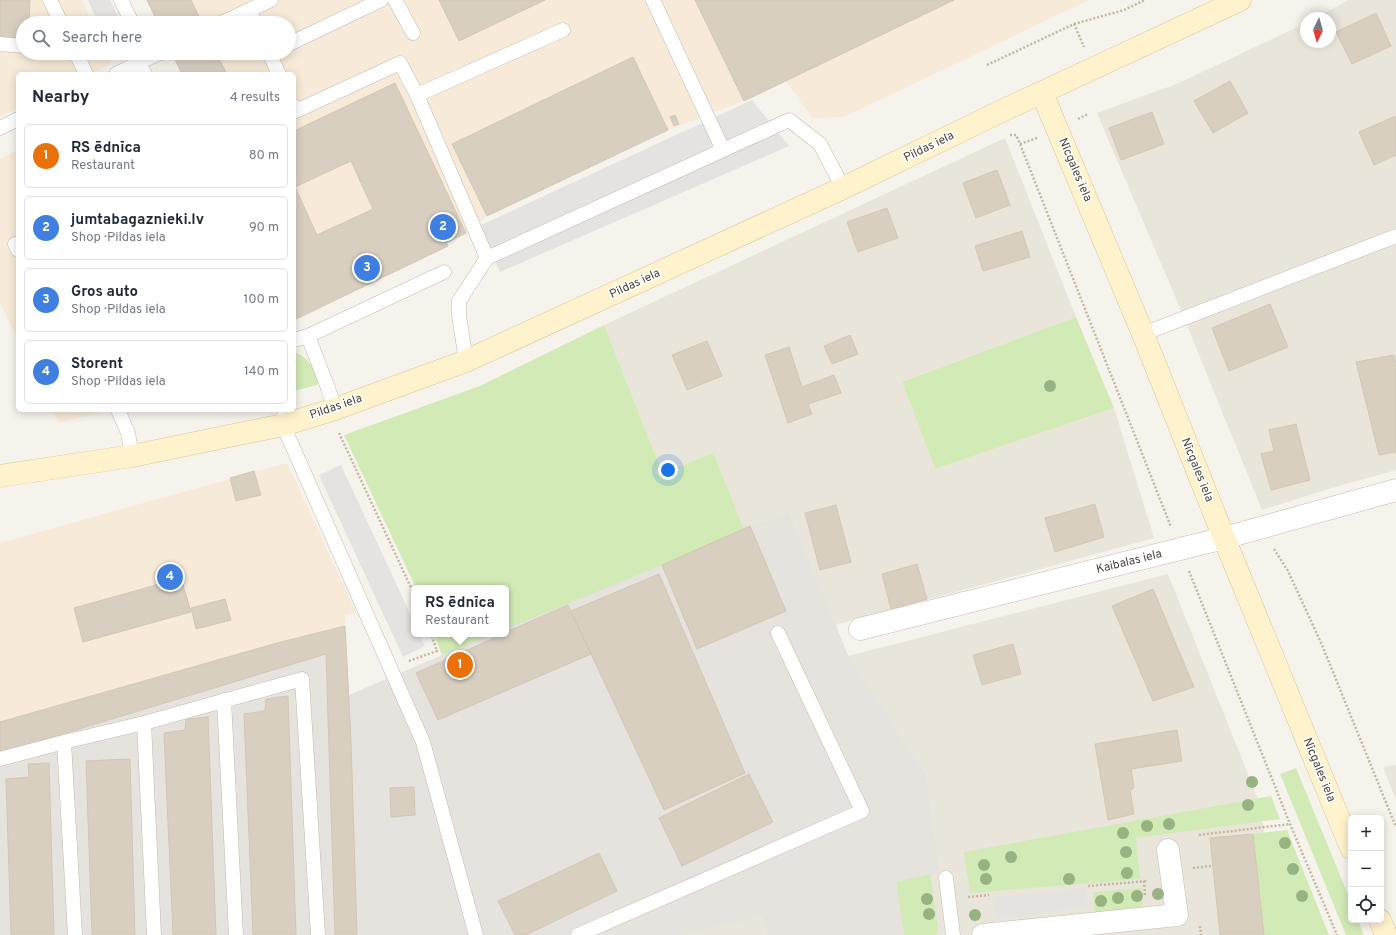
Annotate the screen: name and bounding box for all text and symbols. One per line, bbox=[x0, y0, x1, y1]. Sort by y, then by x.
north arrow bbox=[1300, 12, 1336, 48]
search box bbox=[16, 16, 296, 60]
icon: search bbox=[30, 27, 52, 49]
text: Search here bbox=[62, 29, 142, 48]
text: Nearby bbox=[32, 87, 89, 109]
text: 4 results bbox=[230, 90, 280, 106]
street label: Pildas iela bbox=[901, 128, 957, 166]
street label: Nīcgales iela bbox=[1054, 136, 1096, 204]
text: RS ēdnīca bbox=[71, 139, 141, 158]
text: 1 bbox=[43, 148, 49, 164]
text: 80 m bbox=[249, 148, 279, 164]
text: Restaurant bbox=[71, 158, 135, 174]
text: jumtabagaznieki.lv bbox=[71, 211, 204, 230]
pin: 2 bbox=[430, 212, 456, 242]
text: 2 bbox=[42, 220, 50, 236]
text: 90 m bbox=[249, 220, 279, 236]
text: Shop · Pildas iela bbox=[71, 230, 166, 246]
pin: 3 bbox=[354, 253, 380, 283]
street label: Pildas iela bbox=[607, 265, 663, 303]
text: Gros auto bbox=[71, 283, 138, 302]
text: 3 bbox=[42, 292, 50, 308]
text: 100 m bbox=[243, 292, 279, 308]
text: Shop · Pildas iela bbox=[71, 302, 166, 318]
text: Storent bbox=[71, 355, 123, 374]
text: 4 bbox=[42, 364, 50, 380]
text: 140 m bbox=[244, 364, 279, 380]
text: Shop · Pildas iela bbox=[71, 374, 166, 390]
street label: Pildas iela bbox=[308, 391, 364, 423]
street label: Nīcgales iela bbox=[1177, 436, 1217, 504]
your location bbox=[658, 460, 678, 480]
street label: Kaibalas iela bbox=[1094, 546, 1164, 578]
pin: 4 bbox=[157, 562, 183, 592]
popup bbox=[411, 585, 509, 637]
text: RS ēdnīca bbox=[425, 594, 495, 613]
text: Restaurant bbox=[425, 613, 489, 629]
pin: 1 bbox=[447, 650, 473, 680]
street label: Nīcgales iela bbox=[1299, 736, 1339, 804]
map controls bbox=[1348, 815, 1384, 923]
button: + bbox=[1348, 815, 1384, 851]
button: − bbox=[1348, 851, 1384, 887]
button: locate bbox=[1348, 887, 1384, 923]

